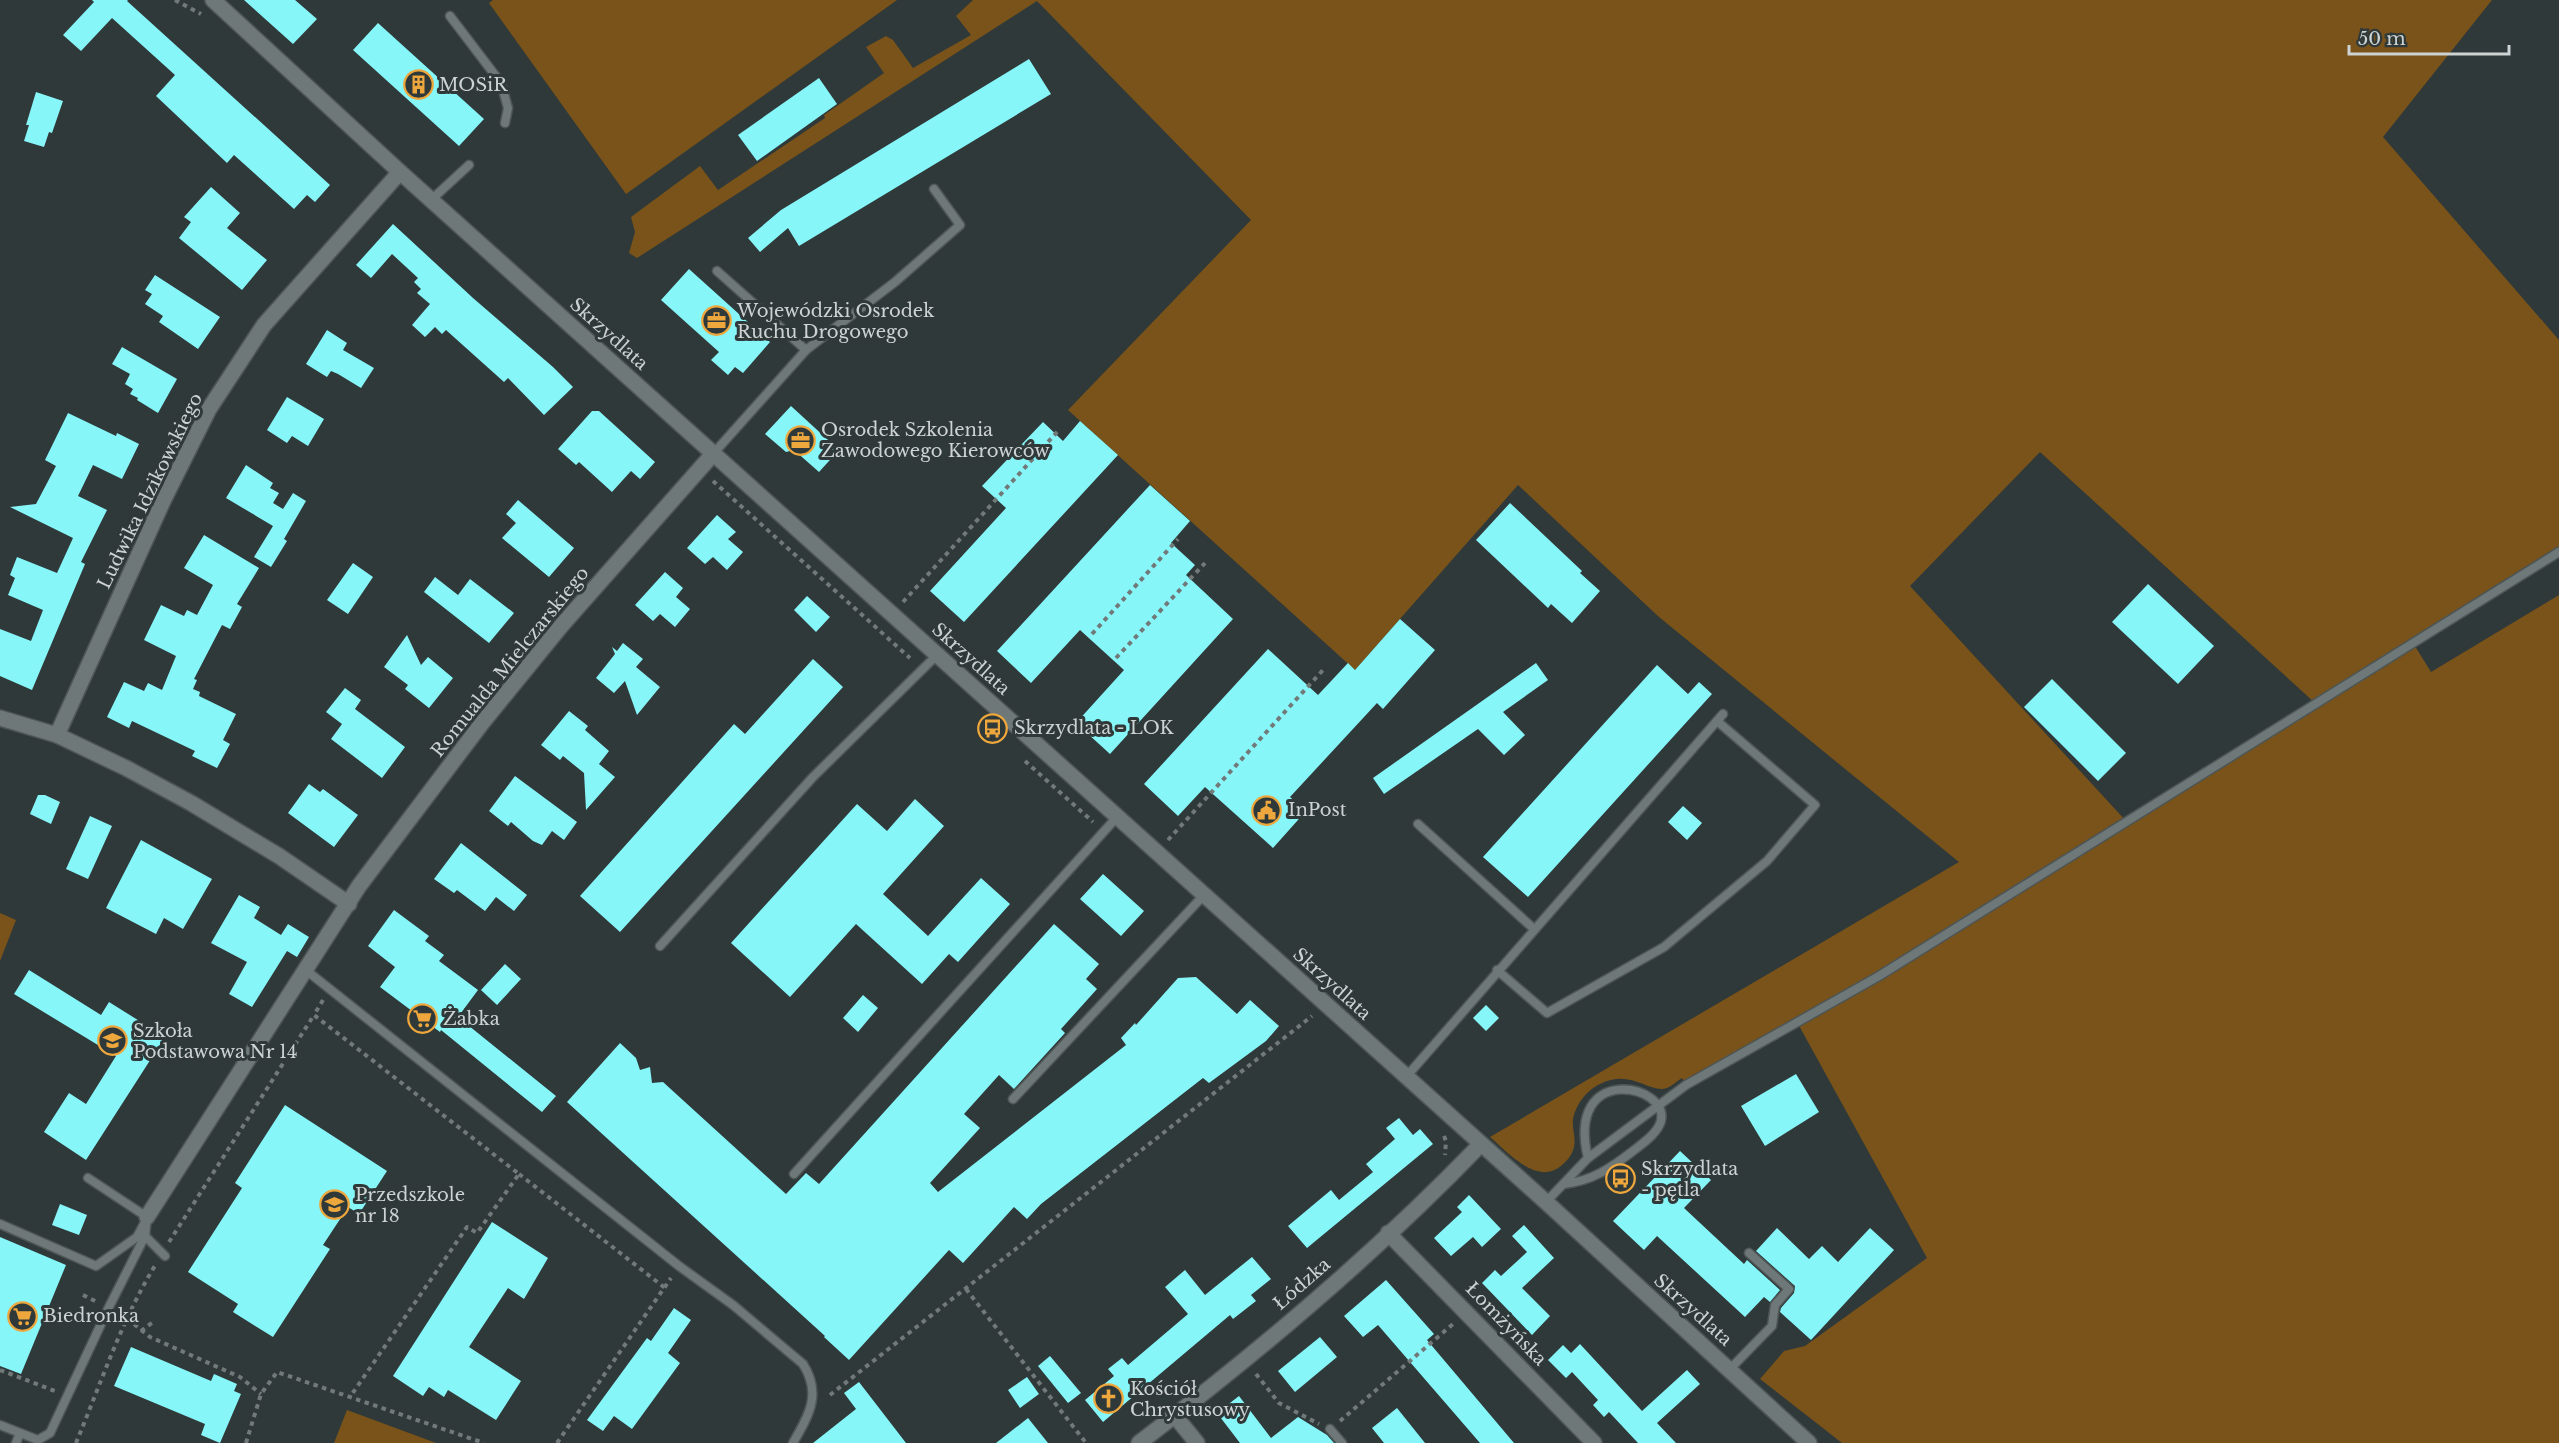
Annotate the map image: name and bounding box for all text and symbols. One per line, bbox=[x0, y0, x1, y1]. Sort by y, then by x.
scale bar bbox=[2349, 18, 2510, 56]
text: 50 m bbox=[2358, 28, 2406, 50]
building icon: MOSiR bbox=[402, 69, 434, 101]
place label: MOSiR bbox=[439, 74, 508, 96]
street label: Skrzydlata bbox=[566, 293, 653, 375]
place label: Wojewódzki Osrodek Ruchu Drogowego bbox=[736, 300, 934, 343]
office icon: Wojewódzki Osrodek Ruchu Drogowego bbox=[700, 305, 732, 337]
street label: Ludwika Idzikowskiego bbox=[93, 389, 207, 593]
place label: Osrodek Szkolenia Zawodowego Kierowców bbox=[821, 419, 1050, 462]
office icon: Osrodek Szkolenia Zawodowego Kierowców bbox=[784, 424, 816, 456]
street label: Romualda Mielczarskiego bbox=[426, 562, 594, 762]
street label: Skrzydlata bbox=[928, 618, 1015, 700]
bus stop icon: Skrzydlata - LOK bbox=[977, 712, 1009, 744]
place label: Skrzydlata - LOK bbox=[1014, 717, 1174, 739]
public building icon: InPost bbox=[1251, 794, 1283, 826]
place label: InPost bbox=[1288, 799, 1347, 821]
street label: Skrzydlata bbox=[1289, 943, 1376, 1025]
supermarket icon: Żabka bbox=[406, 1003, 438, 1035]
place label: Żabka bbox=[443, 1007, 500, 1030]
place label: Szkoła Podstawowa Nr 14 bbox=[133, 1020, 297, 1063]
school or university icon: Szkoła Podstawowa Nr 14 bbox=[96, 1025, 128, 1057]
place label: Skrzydlata - pętla bbox=[1641, 1158, 1738, 1201]
bus stop icon: Skrzydlata - pętla bbox=[1604, 1163, 1636, 1195]
place label: Przedszkole nr 18 bbox=[355, 1184, 465, 1227]
school or university icon: Przedszkole nr 18 bbox=[318, 1189, 350, 1221]
street label: Łódzka bbox=[1269, 1253, 1335, 1315]
street label: Skrzydlata bbox=[1650, 1269, 1737, 1351]
street label: Łomżyńska bbox=[1461, 1278, 1551, 1370]
supermarket icon: Biedronka bbox=[6, 1300, 38, 1332]
place label: Biedronka bbox=[43, 1305, 139, 1327]
place label: Kościół Chrystusowy bbox=[1130, 1378, 1251, 1421]
church icon: Kościół Chrystusowy bbox=[1093, 1383, 1125, 1415]

